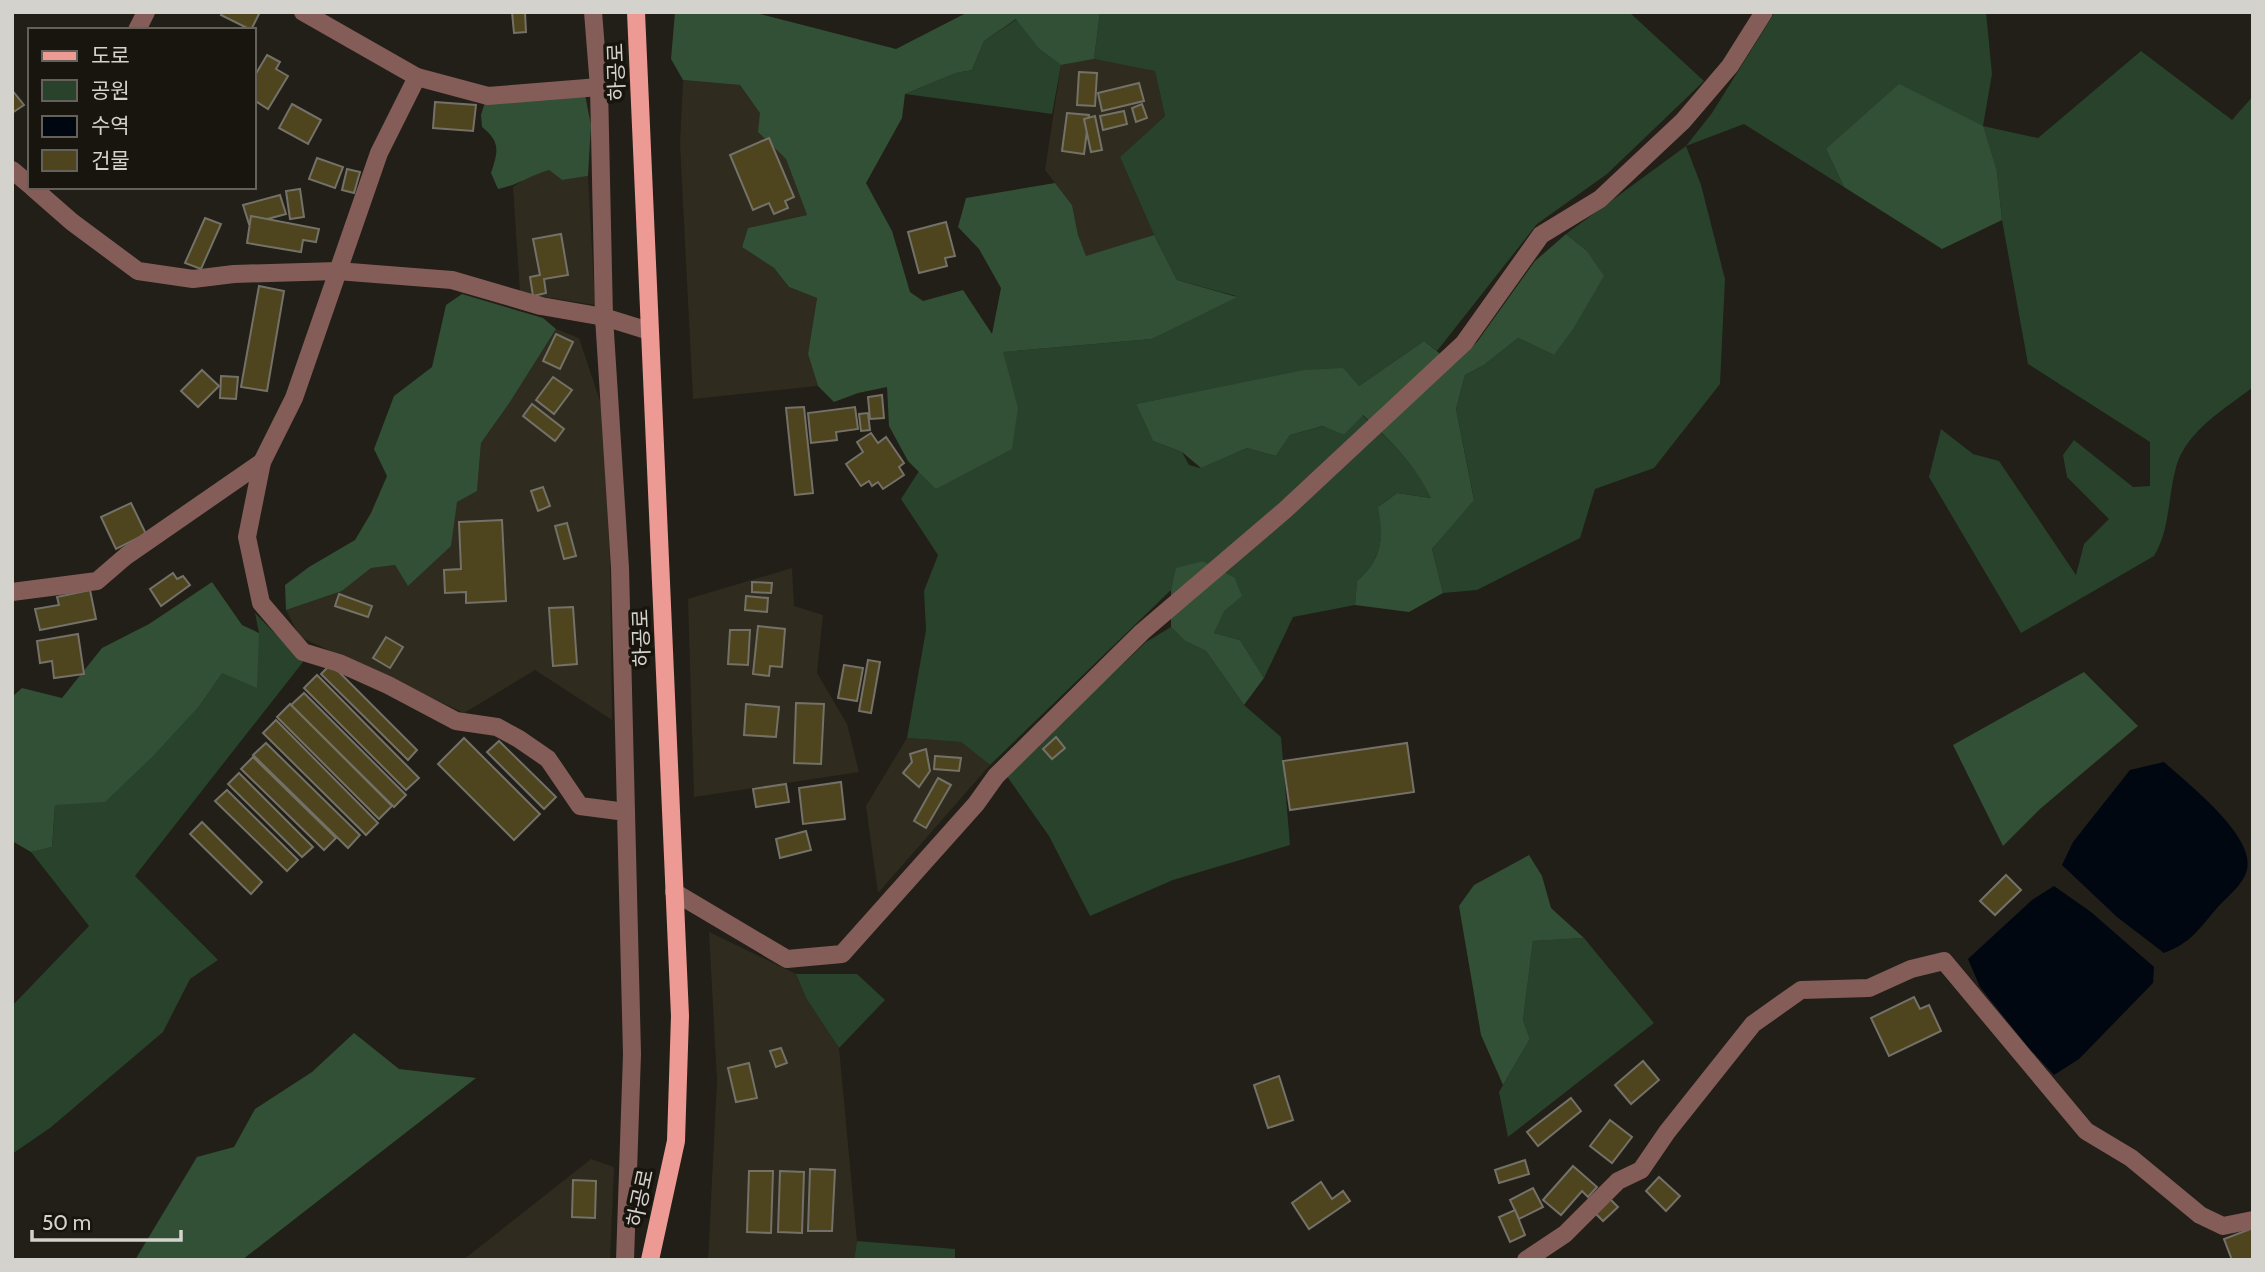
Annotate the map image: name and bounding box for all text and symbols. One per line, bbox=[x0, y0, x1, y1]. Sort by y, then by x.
legend bbox=[28, 28, 256, 189]
text: 도로 bbox=[91, 43, 130, 68]
street label: 하공로 bbox=[602, 43, 630, 101]
text: 공원 bbox=[91, 78, 130, 103]
text: 수역 bbox=[91, 113, 130, 138]
text: 건물 bbox=[91, 148, 130, 173]
street label: 하공로 bbox=[627, 609, 655, 667]
street label: 하공로 bbox=[622, 1167, 658, 1229]
scale bar bbox=[32, 1198, 180, 1242]
text: 50 m bbox=[42, 1210, 91, 1235]

